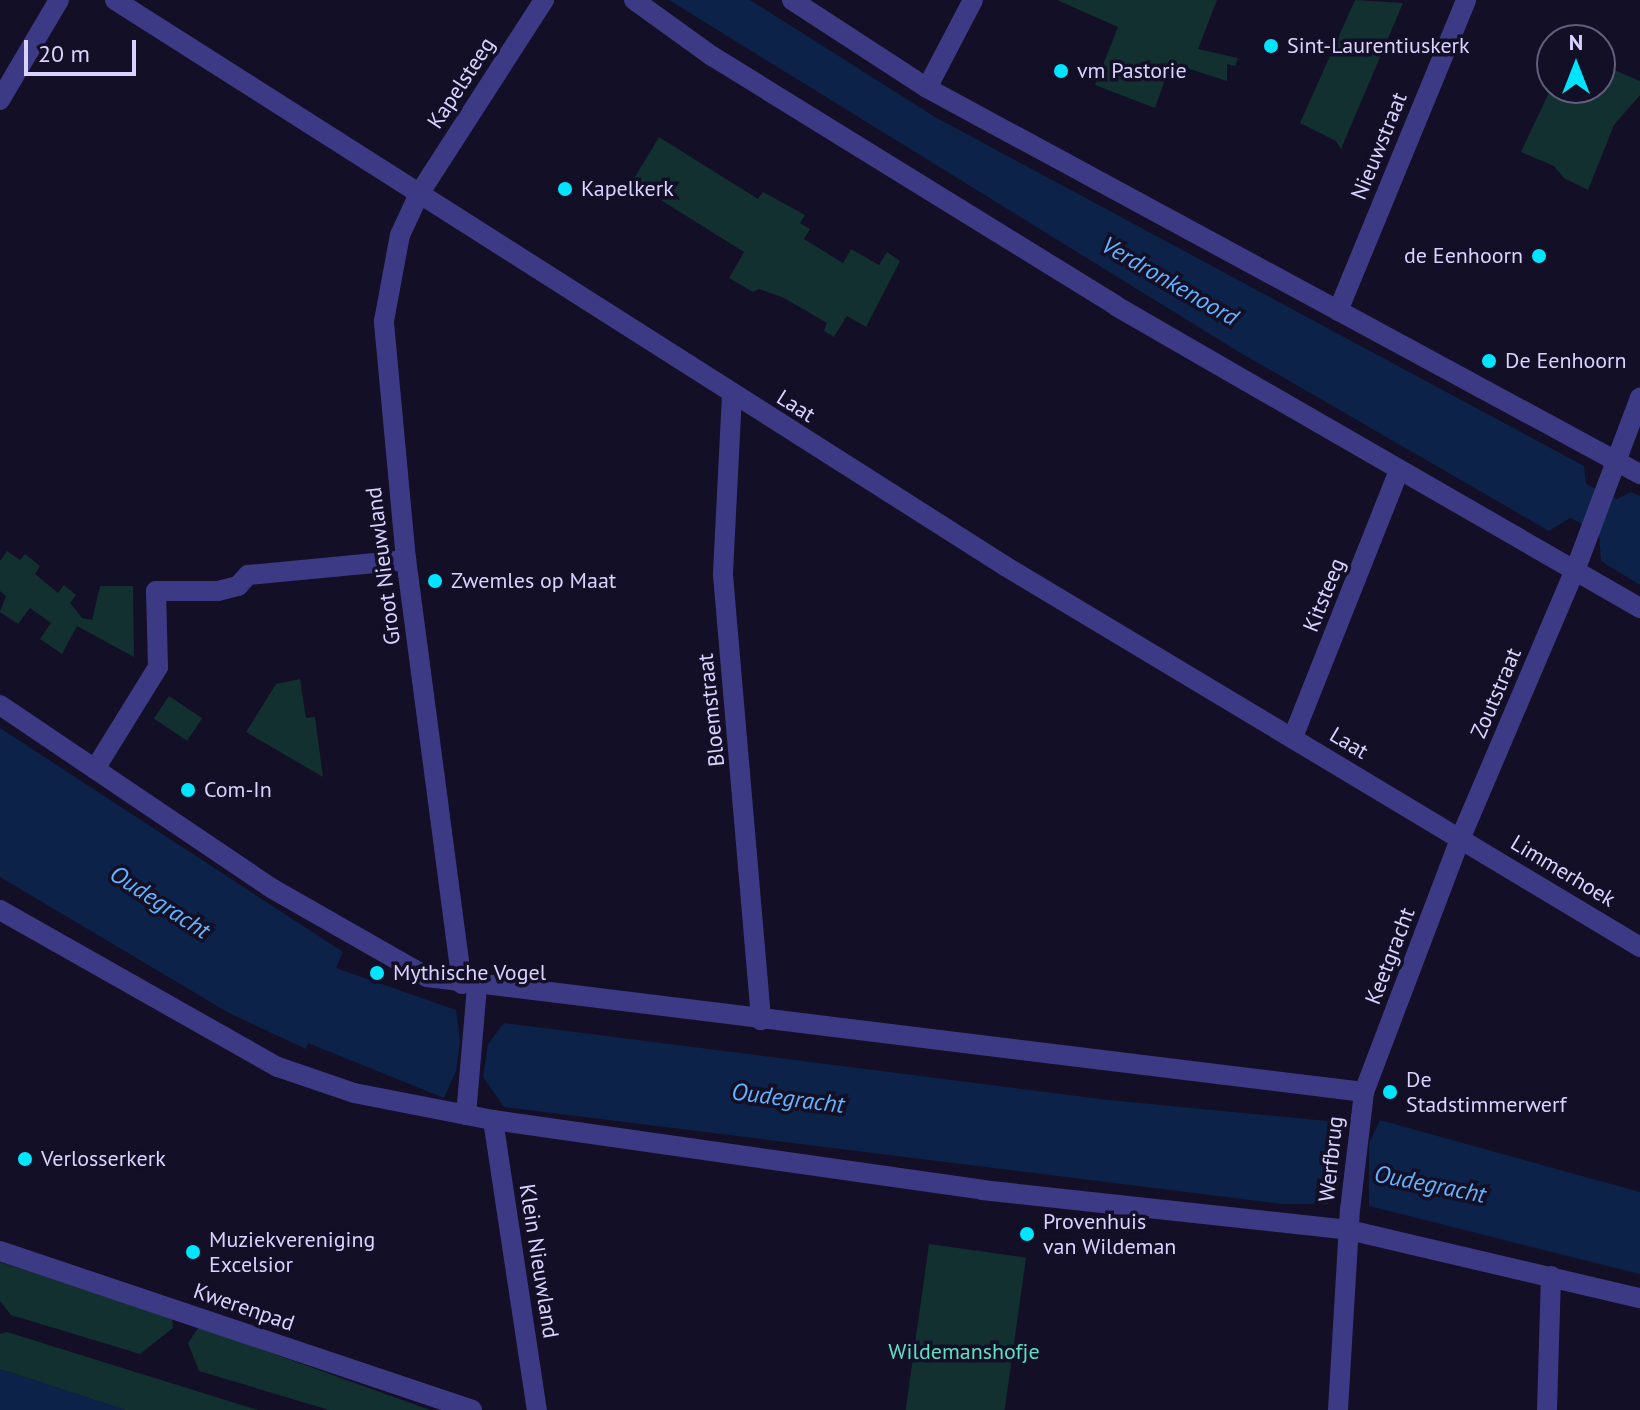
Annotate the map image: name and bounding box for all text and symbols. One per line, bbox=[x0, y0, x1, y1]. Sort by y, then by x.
scale bar bbox=[28, 24, 140, 74]
north arrow bbox=[1536, 24, 1616, 104]
text: N bbox=[1569, 28, 1583, 56]
street label: Kapelsteeg bbox=[422, 32, 500, 134]
place label: Sint-Laurentiuskerk bbox=[1287, 33, 1470, 59]
marker: Sint-Laurentiuskerk bbox=[1262, 37, 1280, 55]
text: 20 m bbox=[38, 38, 90, 69]
place label: vm Pastorie bbox=[1077, 58, 1187, 84]
marker: vm Pastorie bbox=[1052, 62, 1070, 80]
street label: Nieuwstraat bbox=[1346, 88, 1412, 204]
place label: Kapelkerk bbox=[581, 176, 674, 202]
marker: Kapelkerk bbox=[556, 180, 574, 198]
water label: Verdronkenoord bbox=[1096, 230, 1244, 332]
place label: de Eenhoorn bbox=[1404, 243, 1523, 269]
marker: de Eenhoorn bbox=[1530, 247, 1548, 265]
place label: De Eenhoorn bbox=[1505, 348, 1627, 374]
marker: De Eenhoorn bbox=[1480, 352, 1498, 370]
street label: Laat bbox=[772, 384, 820, 428]
street label: Groot Nieuwland bbox=[360, 485, 406, 647]
street label: Kitsteeg bbox=[1297, 554, 1351, 636]
place label: Zwemles op Maat bbox=[451, 568, 616, 594]
marker: Zwemles op Maat bbox=[426, 572, 444, 590]
street label: Zoutstraat bbox=[1465, 644, 1527, 742]
street label: Bloemstraat bbox=[692, 652, 730, 768]
street label: Laat bbox=[1325, 721, 1373, 765]
place label: Com-In bbox=[204, 777, 272, 803]
marker: Com-In bbox=[179, 781, 197, 799]
street label: Limmerhoek bbox=[1506, 830, 1620, 912]
water label: Oudegracht bbox=[105, 859, 215, 945]
street label: Keetgracht bbox=[1360, 904, 1420, 1008]
place label: Mythische Vogel bbox=[393, 960, 547, 986]
marker: Mythische Vogel bbox=[368, 964, 386, 982]
place label: De Stadstimmerwerf bbox=[1406, 1066, 1566, 1118]
water label: Oudegracht bbox=[730, 1077, 846, 1119]
marker: De Stadstimmerwerf bbox=[1381, 1083, 1399, 1101]
street label: Werfbrug bbox=[1313, 1115, 1349, 1203]
place label: Verlosserkerk bbox=[41, 1146, 166, 1172]
marker: Verlosserkerk bbox=[16, 1150, 34, 1168]
water label: Oudegracht bbox=[1372, 1159, 1488, 1209]
street label: Klein Nieuwland bbox=[514, 1182, 564, 1340]
place label: Provenhuis van Wildeman bbox=[1043, 1208, 1177, 1260]
marker: Provenhuis van Wildeman bbox=[1018, 1225, 1036, 1243]
place label: Muziekvereniging Excelsior bbox=[209, 1226, 375, 1278]
marker: Muziekvereniging Excelsior bbox=[184, 1243, 202, 1261]
street label: Kwerenpad bbox=[190, 1277, 298, 1337]
park label: Wildemanshofje bbox=[888, 1339, 1040, 1365]

